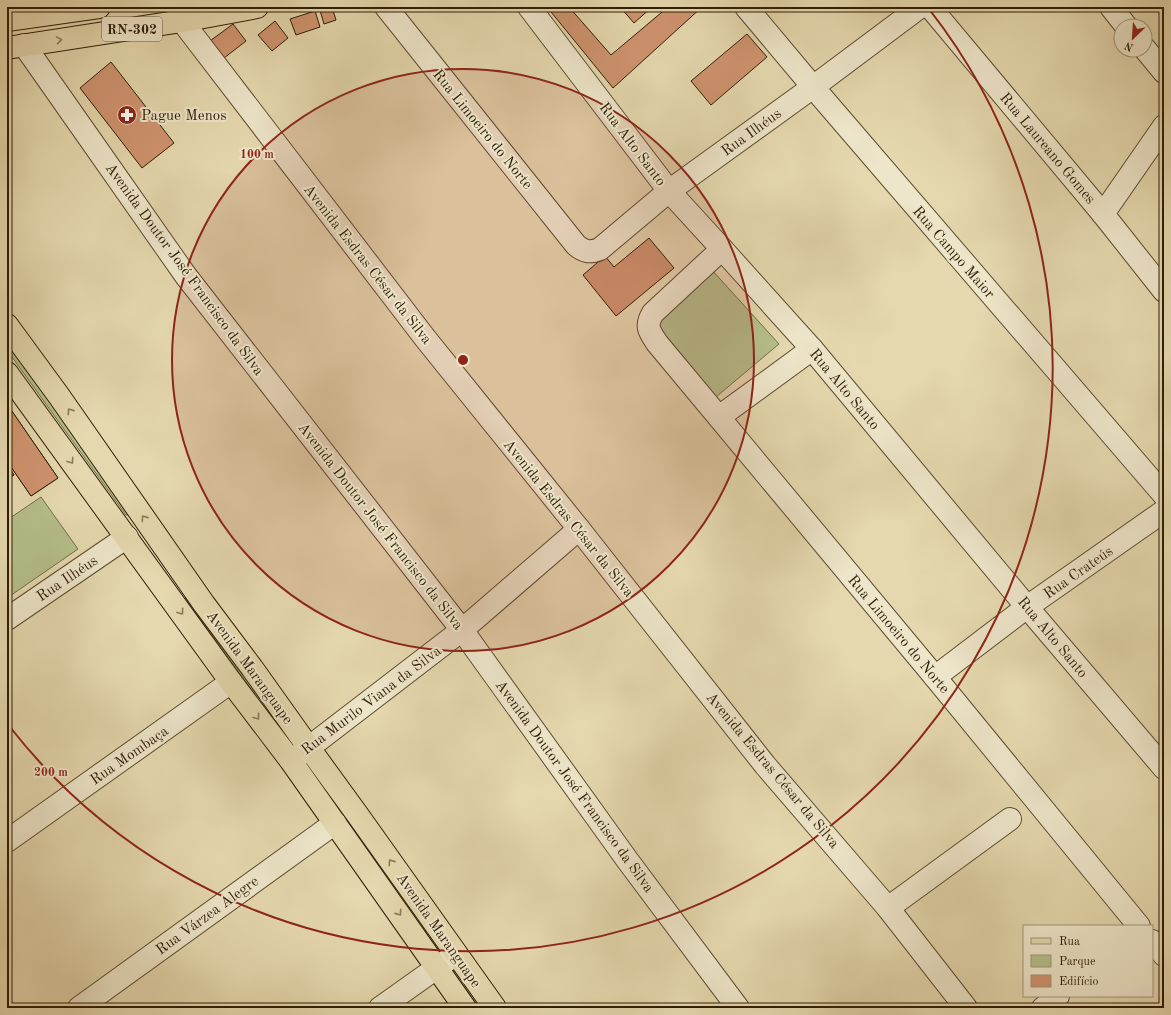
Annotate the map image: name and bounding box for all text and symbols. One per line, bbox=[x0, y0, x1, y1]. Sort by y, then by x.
road number: RN-302 bbox=[102, 17, 162, 41]
north arrow bbox=[1113, 18, 1153, 58]
one-way arrow bbox=[56, 36, 62, 45]
text: N bbox=[1123, 39, 1136, 52]
street label: Rua Limoeiro do Norte bbox=[429, 67, 535, 193]
street label: Rua Laureano Gomes bbox=[996, 91, 1097, 207]
street label: Rua Alto Santo bbox=[596, 100, 668, 189]
pharmacy icon: Pague Menos bbox=[116, 104, 138, 126]
street label: Rua Ilhéus bbox=[719, 107, 785, 160]
place label: Pague Menos bbox=[141, 109, 227, 124]
text: 100 m bbox=[240, 149, 274, 161]
street label: Avenida Doutor José Francisco da Silva bbox=[102, 161, 266, 379]
street label: Avenida Esdras César da Silva bbox=[300, 182, 434, 348]
street label: Rua Campo Maior bbox=[909, 204, 997, 302]
street label: Rua Alto Santo bbox=[806, 347, 882, 433]
centre of rings bbox=[456, 353, 470, 367]
one-way arrow bbox=[67, 408, 75, 415]
street label: Avenida Doutor José Francisco da Silva bbox=[294, 421, 466, 634]
street label: Avenida Esdras César da Silva bbox=[500, 437, 636, 601]
one-way arrow bbox=[66, 457, 73, 464]
one-way arrow bbox=[142, 515, 149, 522]
street label: Rua Crateús bbox=[1042, 544, 1116, 602]
street label: Rua Ilhéus bbox=[35, 553, 101, 605]
street label: Rua Limoeiro do Norte bbox=[844, 573, 952, 697]
street label: Rua Alto Santo bbox=[1014, 595, 1090, 681]
one-way arrow bbox=[176, 608, 183, 615]
street label: Avenida Maranguape bbox=[203, 608, 295, 727]
street label: Rua Murilo Viana da Silva bbox=[299, 644, 445, 759]
street label: Avenida Doutor José Francisco da Silva bbox=[492, 678, 656, 896]
street label: Avenida Esdras César da Silva bbox=[702, 690, 842, 852]
one-way arrow bbox=[253, 712, 260, 719]
street label: Rua Mombaça bbox=[88, 724, 172, 789]
text: 200 m bbox=[34, 767, 68, 779]
one-way arrow bbox=[388, 859, 396, 866]
street label: Avenida Maranguape bbox=[393, 871, 483, 991]
street label: Rua Várzea Alegre bbox=[154, 874, 262, 958]
one-way arrow bbox=[394, 909, 401, 916]
legend bbox=[1023, 925, 1153, 997]
text: Rua bbox=[1059, 936, 1080, 948]
text: Parque bbox=[1059, 956, 1096, 968]
text: Edifício bbox=[1059, 976, 1098, 988]

